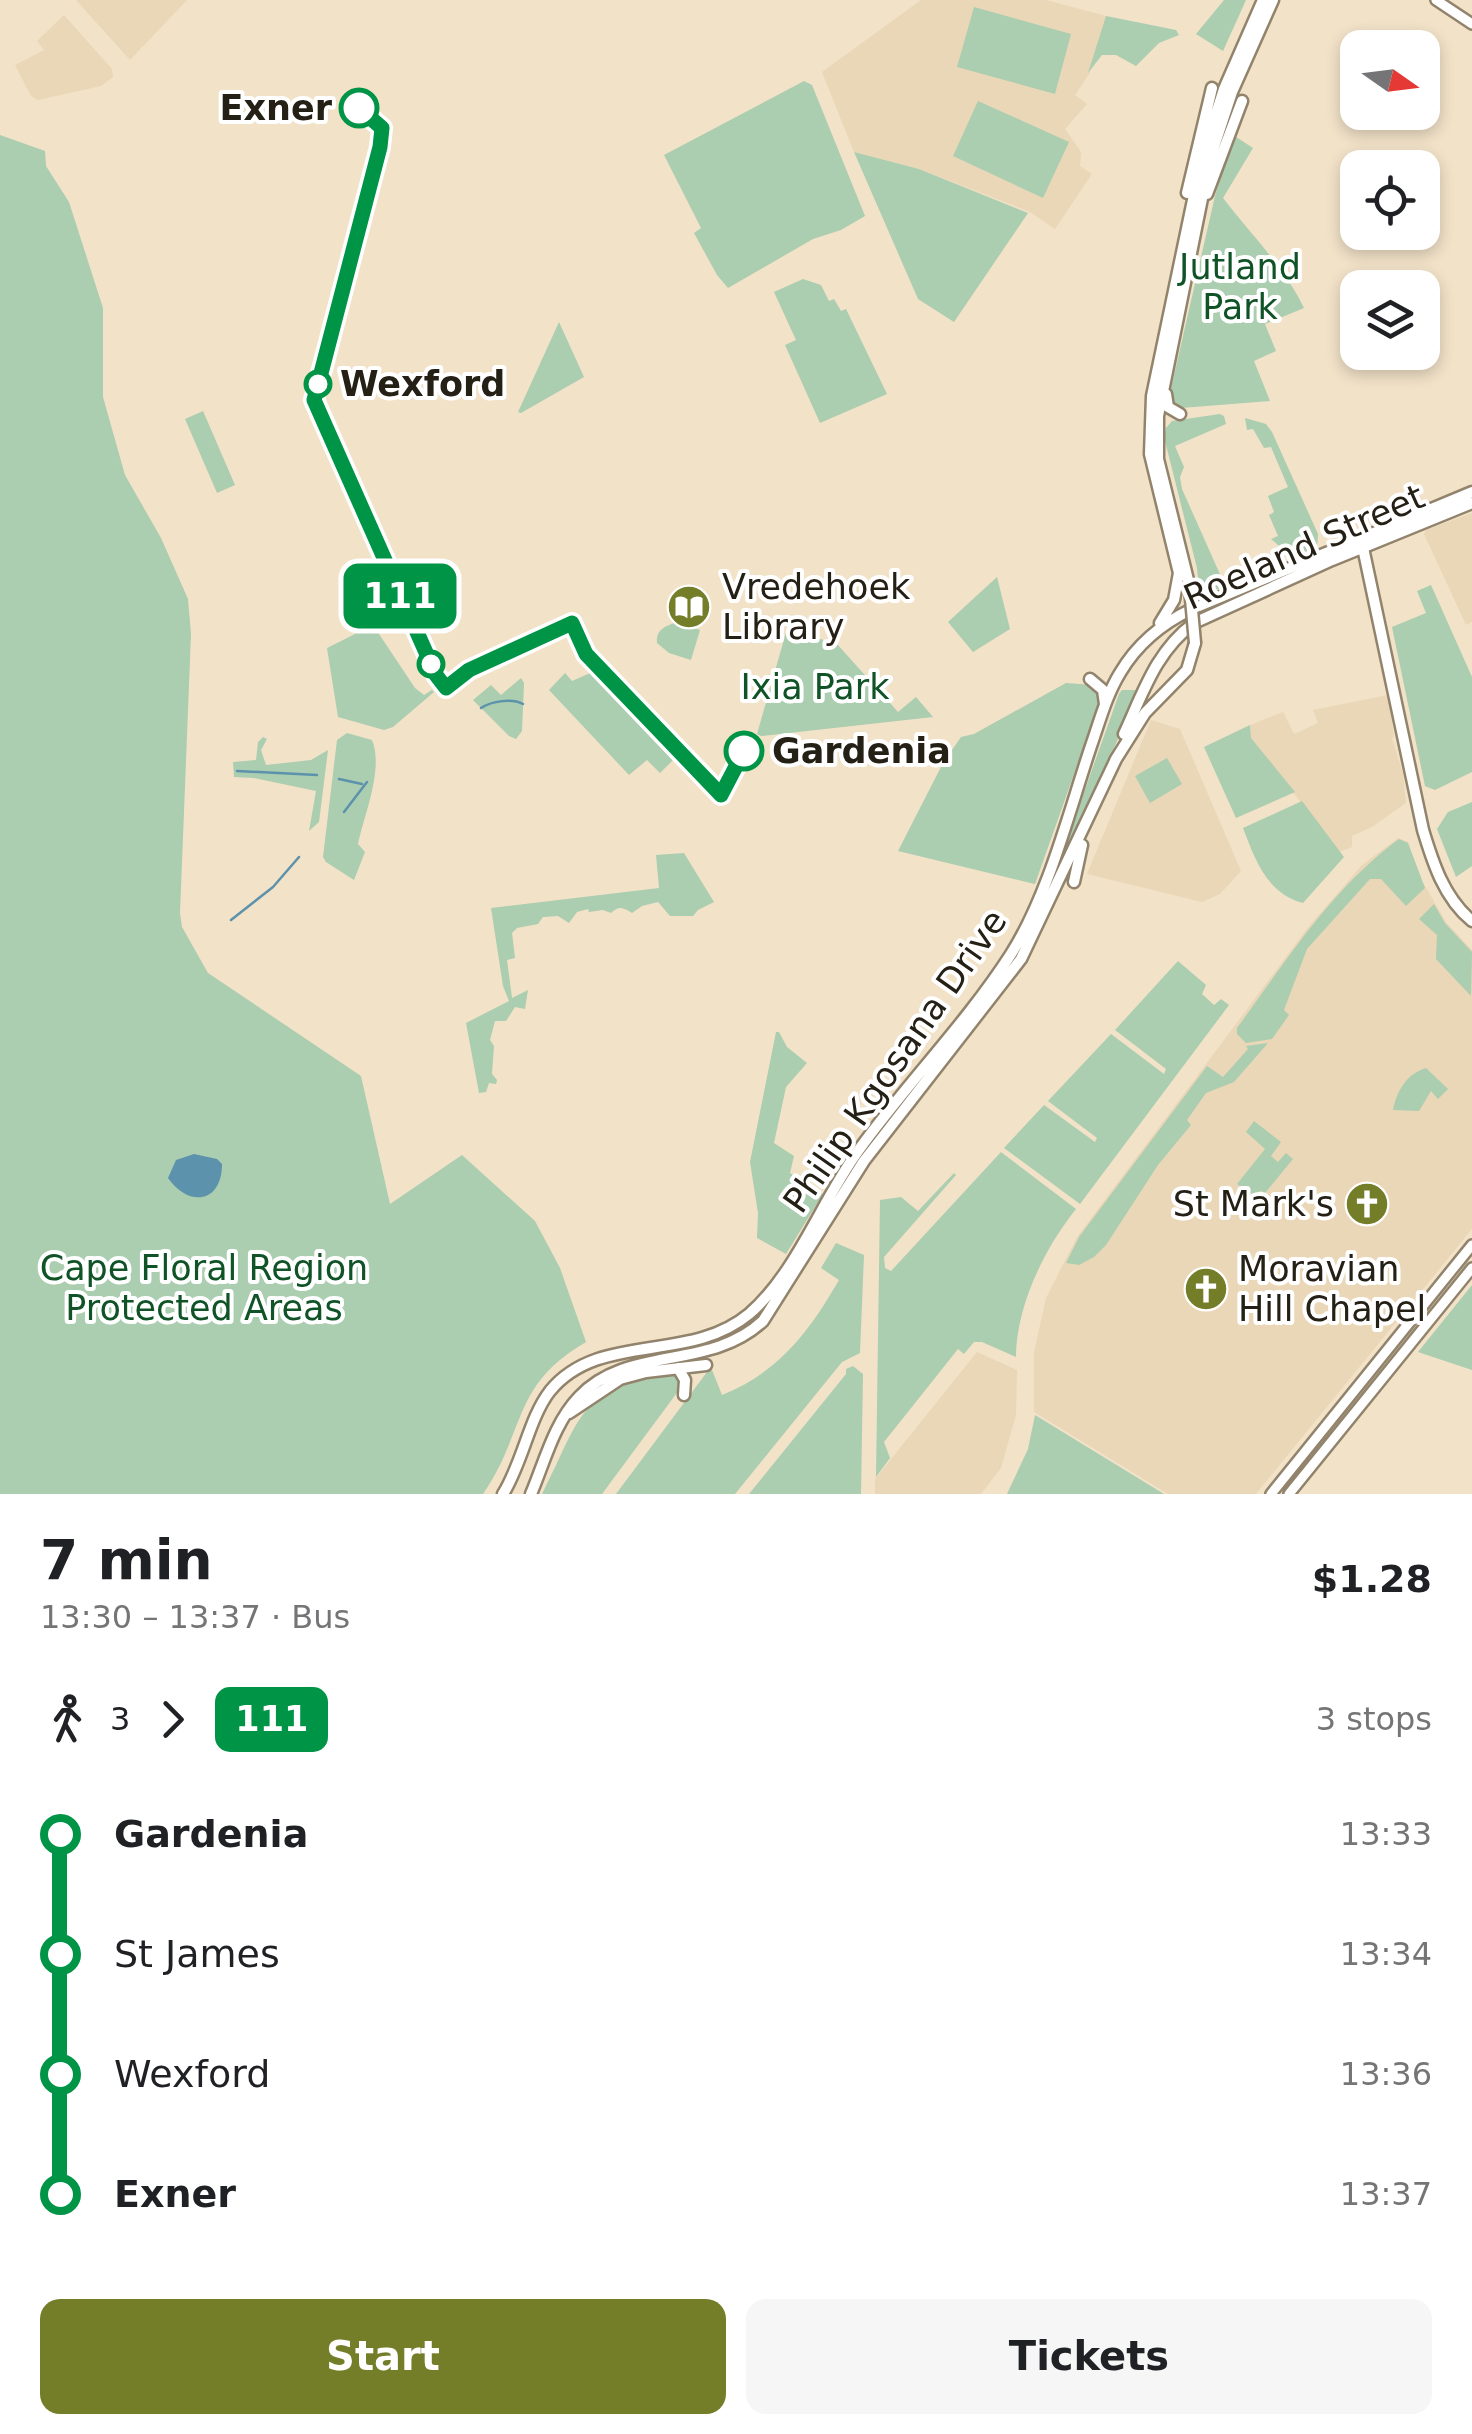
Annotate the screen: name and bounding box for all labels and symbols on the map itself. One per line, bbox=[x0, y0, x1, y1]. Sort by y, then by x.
north arrow bbox=[1340, 30, 1440, 130]
place label: Exner bbox=[220, 88, 333, 128]
marker: Exner bbox=[340, 89, 378, 127]
park label: Jutland Park bbox=[1177, 247, 1301, 327]
place label: Wexford bbox=[340, 364, 505, 404]
marker: Wexford bbox=[305, 371, 331, 397]
street label: Roeland Street bbox=[1178, 476, 1430, 618]
line badge: 111 bbox=[342, 564, 458, 628]
place label: Vredehoek Library bbox=[722, 567, 911, 647]
library icon: Vredehoek Library bbox=[666, 584, 712, 630]
unlabelled marker bbox=[418, 651, 444, 677]
park label: Ixia Park bbox=[741, 667, 890, 707]
place label: Gardenia bbox=[772, 731, 951, 771]
marker: Gardenia bbox=[725, 732, 763, 770]
street label: Philip Kgosana Drive bbox=[775, 902, 1015, 1220]
church icon: St Mark's bbox=[1344, 1181, 1390, 1227]
place label: St Mark's bbox=[1173, 1184, 1334, 1224]
park label: Cape Floral Region Protected Areas bbox=[40, 1248, 368, 1328]
place label: Moravian Hill Chapel bbox=[1238, 1249, 1426, 1329]
church icon: Moravian Hill Chapel bbox=[1183, 1266, 1229, 1312]

